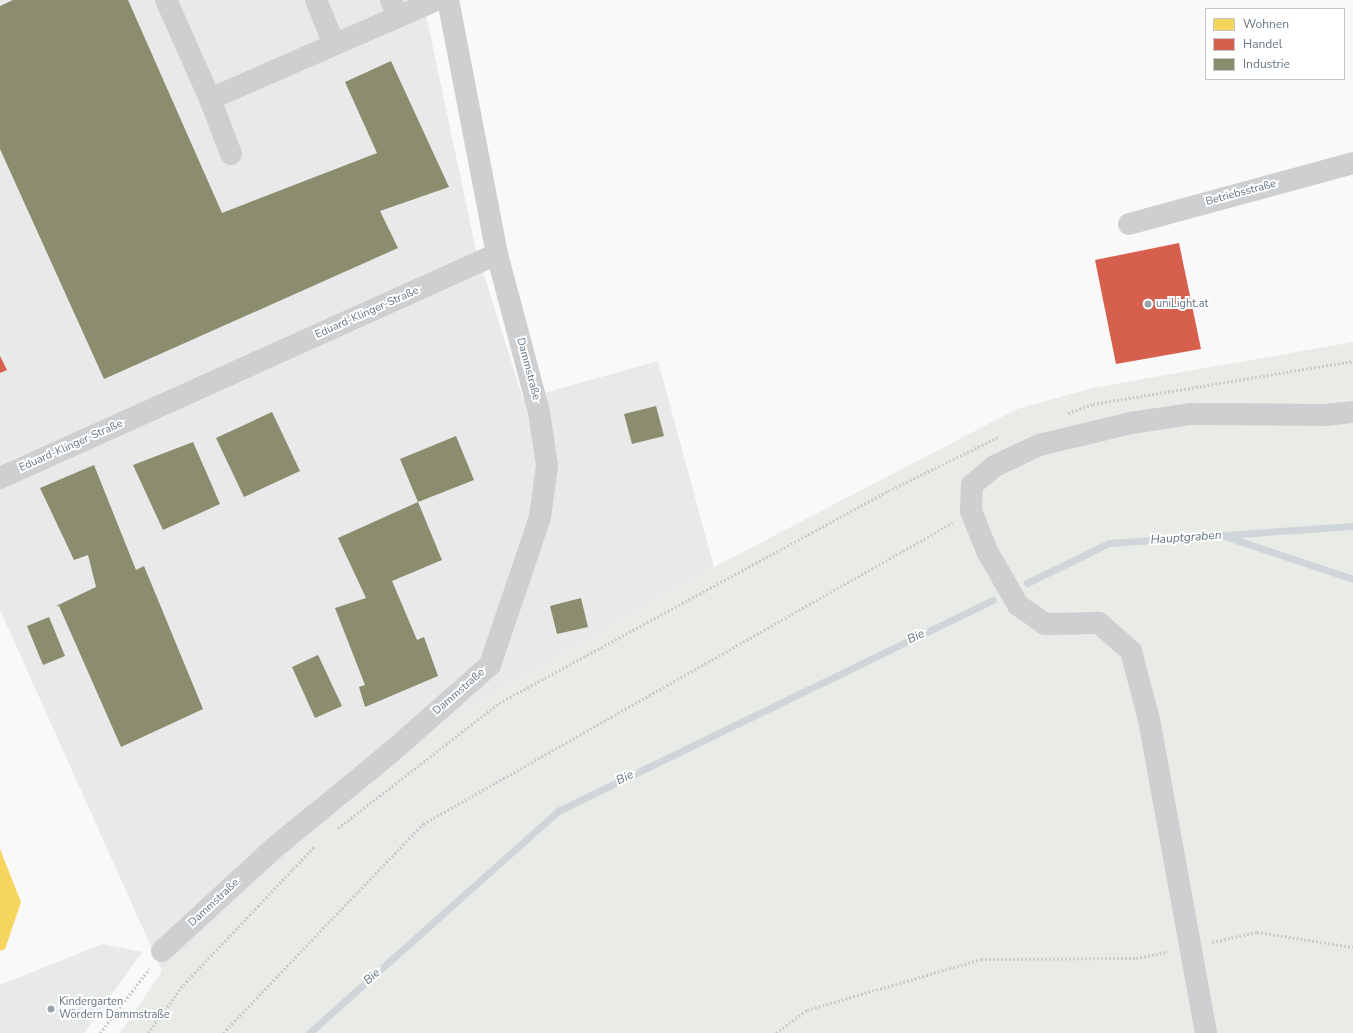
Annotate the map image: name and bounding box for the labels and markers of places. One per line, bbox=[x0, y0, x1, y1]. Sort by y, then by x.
place label: uniLight.at bbox=[1156, 297, 1208, 311]
marker: uniLight.at bbox=[1143, 299, 1153, 309]
place label: Kindergarten Wördern Dammstraße bbox=[59, 996, 170, 1022]
marker: Kindergarten Wördern Dammstraße bbox=[46, 1004, 56, 1014]

